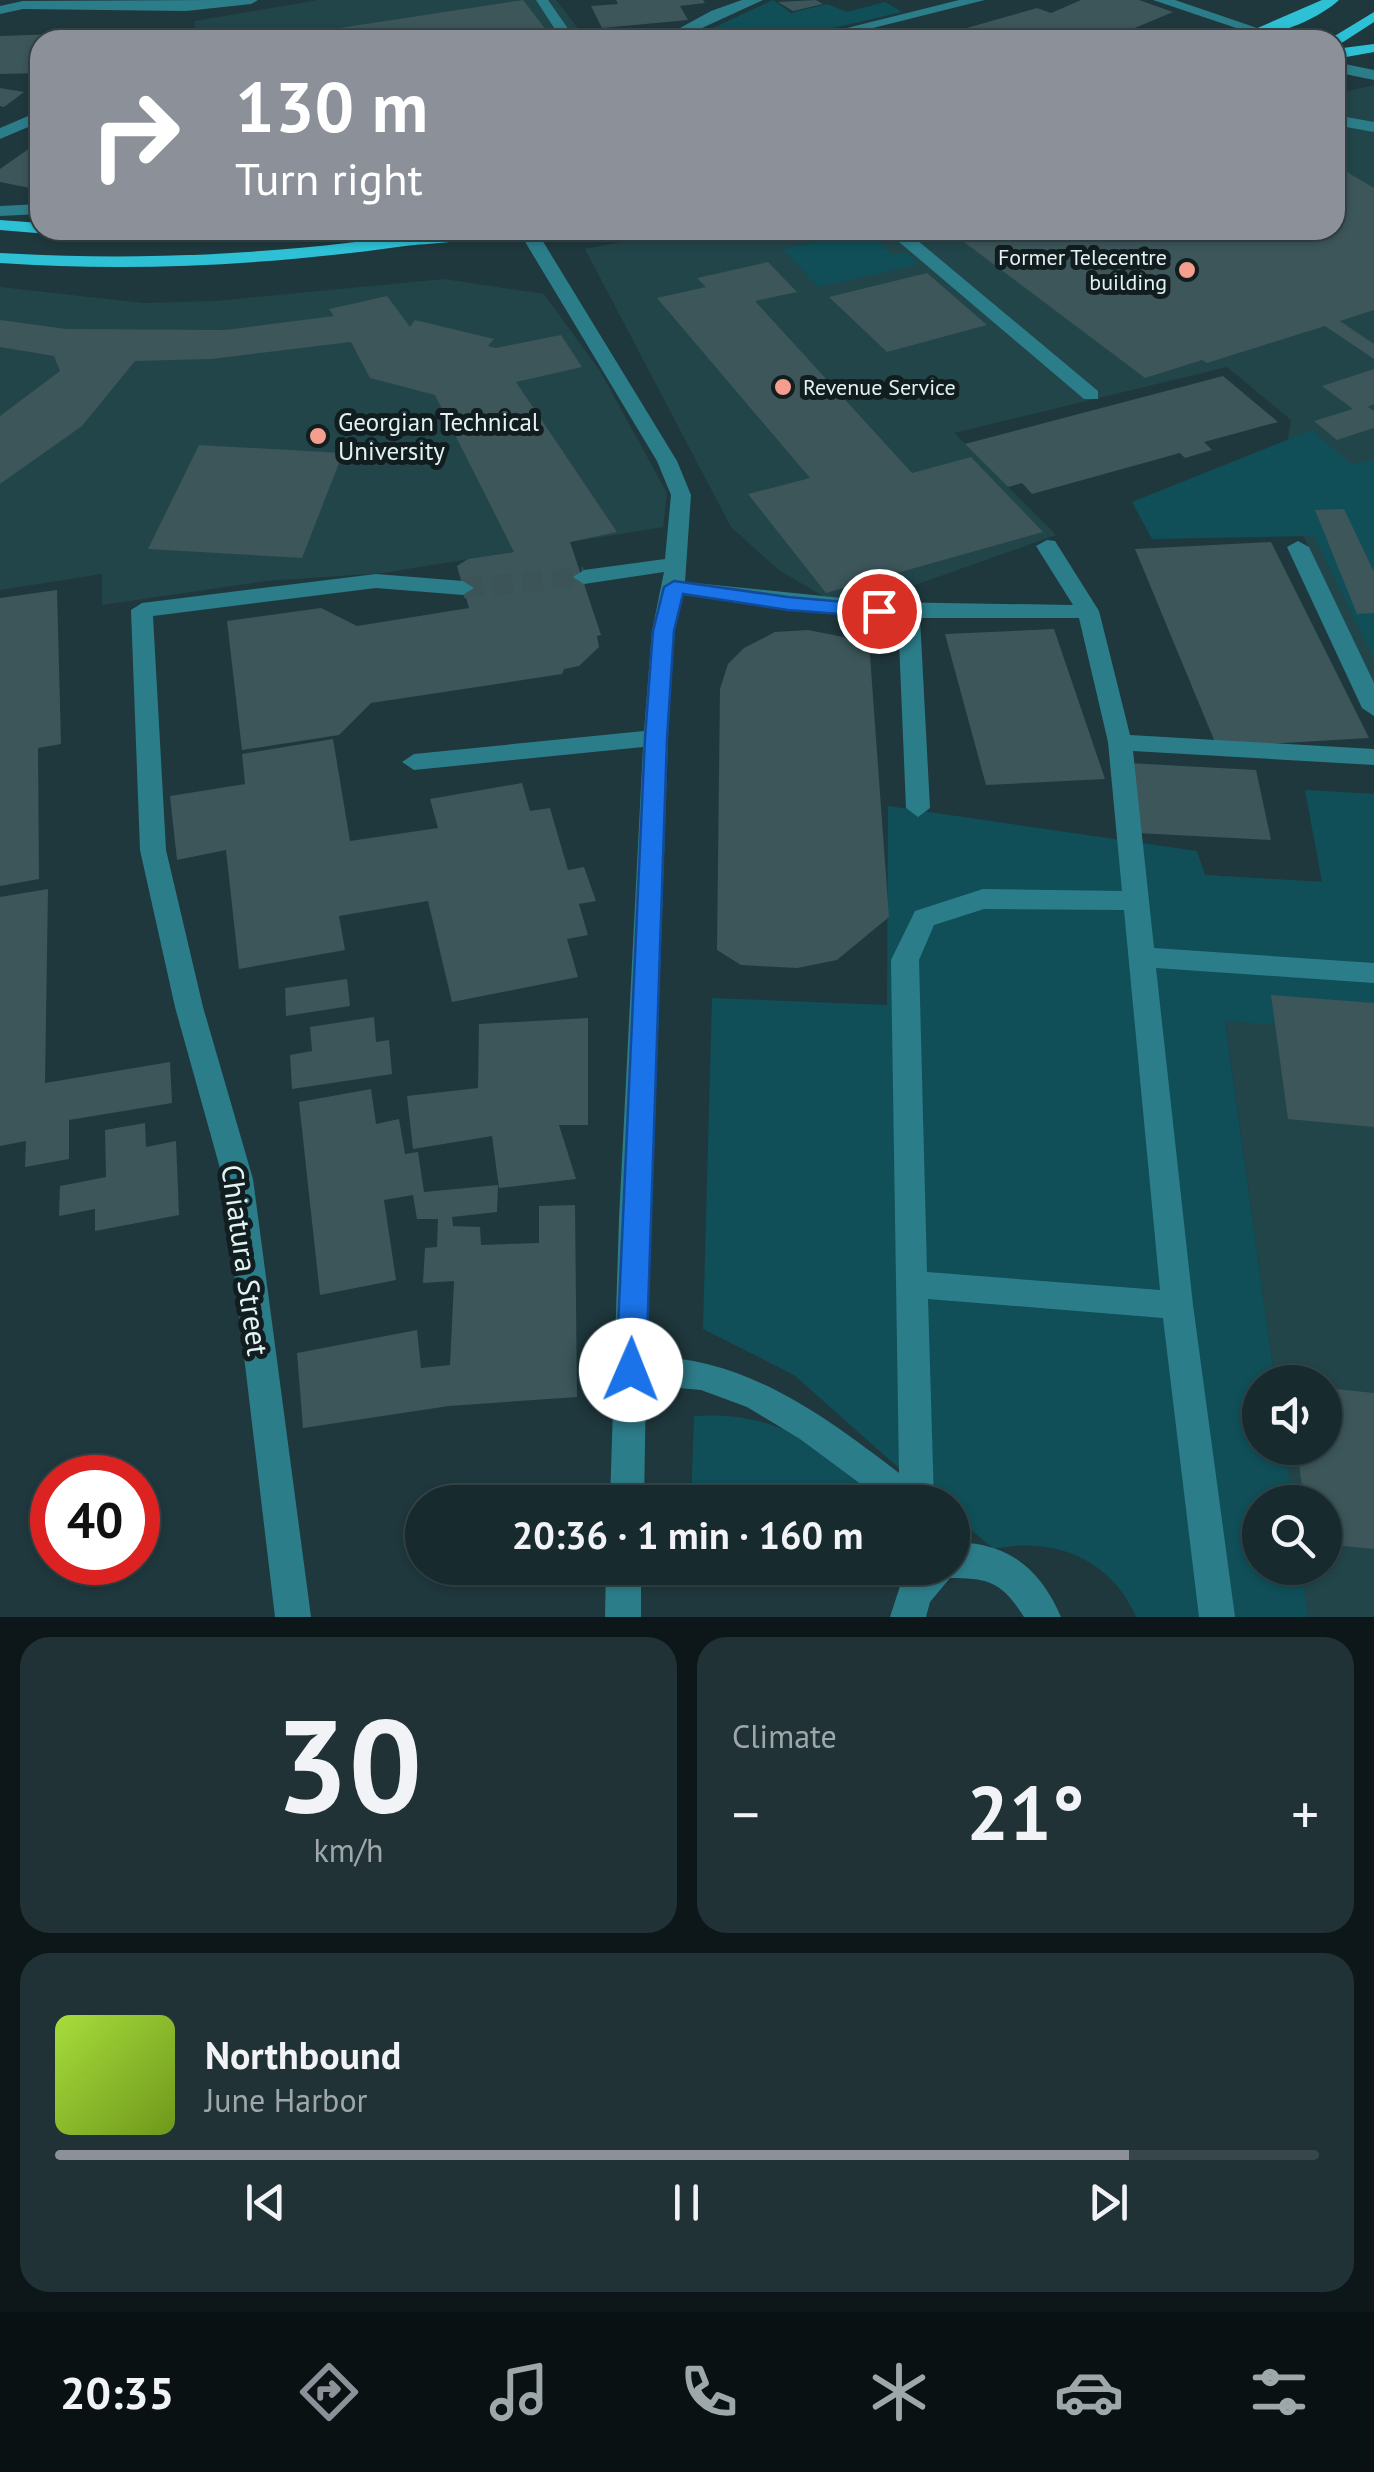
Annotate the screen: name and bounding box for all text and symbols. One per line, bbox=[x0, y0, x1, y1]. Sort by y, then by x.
text: 130 m bbox=[235, 61, 428, 151]
icon: right bbox=[70, 70, 200, 200]
text: Turn right bbox=[235, 149, 423, 207]
place label: Former Telecentre building bbox=[998, 243, 1167, 296]
marker: Former Telecentre building bbox=[1176, 259, 1198, 281]
place label: Revenue Service bbox=[803, 373, 956, 401]
marker: Revenue Service bbox=[772, 376, 794, 398]
place label: Georgian Technical University bbox=[338, 406, 540, 467]
marker: Georgian Technical University bbox=[307, 425, 329, 447]
pin bbox=[837, 569, 922, 654]
icon: arrive bbox=[852, 584, 907, 639]
street label: Chiatura Street bbox=[213, 1162, 279, 1358]
position arrow bbox=[579, 1318, 683, 1422]
map controls bbox=[1242, 1365, 1342, 1585]
button: sound bbox=[1242, 1365, 1342, 1465]
speed limit sign: 40 bbox=[30, 1455, 160, 1585]
button: search bbox=[1242, 1485, 1342, 1585]
text: 20:36 · 1 min · 160 m bbox=[512, 1510, 863, 1559]
text: 30 bbox=[275, 1680, 422, 1848]
text: Climate bbox=[732, 1715, 837, 1757]
text: 21° bbox=[967, 1764, 1084, 1861]
text: − bbox=[732, 1778, 760, 1849]
text: + bbox=[1291, 1778, 1319, 1849]
text: km/h bbox=[313, 1829, 384, 1871]
text: Northbound bbox=[205, 2030, 401, 2079]
text: June Harbor bbox=[205, 2079, 367, 2121]
icon: previous bbox=[238, 2175, 293, 2230]
icon: pause bbox=[659, 2175, 714, 2230]
icon: next bbox=[1081, 2175, 1136, 2230]
icon: directions bbox=[294, 2357, 364, 2427]
icon: music bbox=[484, 2357, 554, 2427]
icon: phone bbox=[674, 2357, 744, 2427]
icon: climate bbox=[864, 2357, 934, 2427]
icon: car bbox=[1054, 2357, 1124, 2427]
icon: filters bbox=[1244, 2357, 1314, 2427]
text: 20:35 bbox=[60, 2363, 174, 2421]

